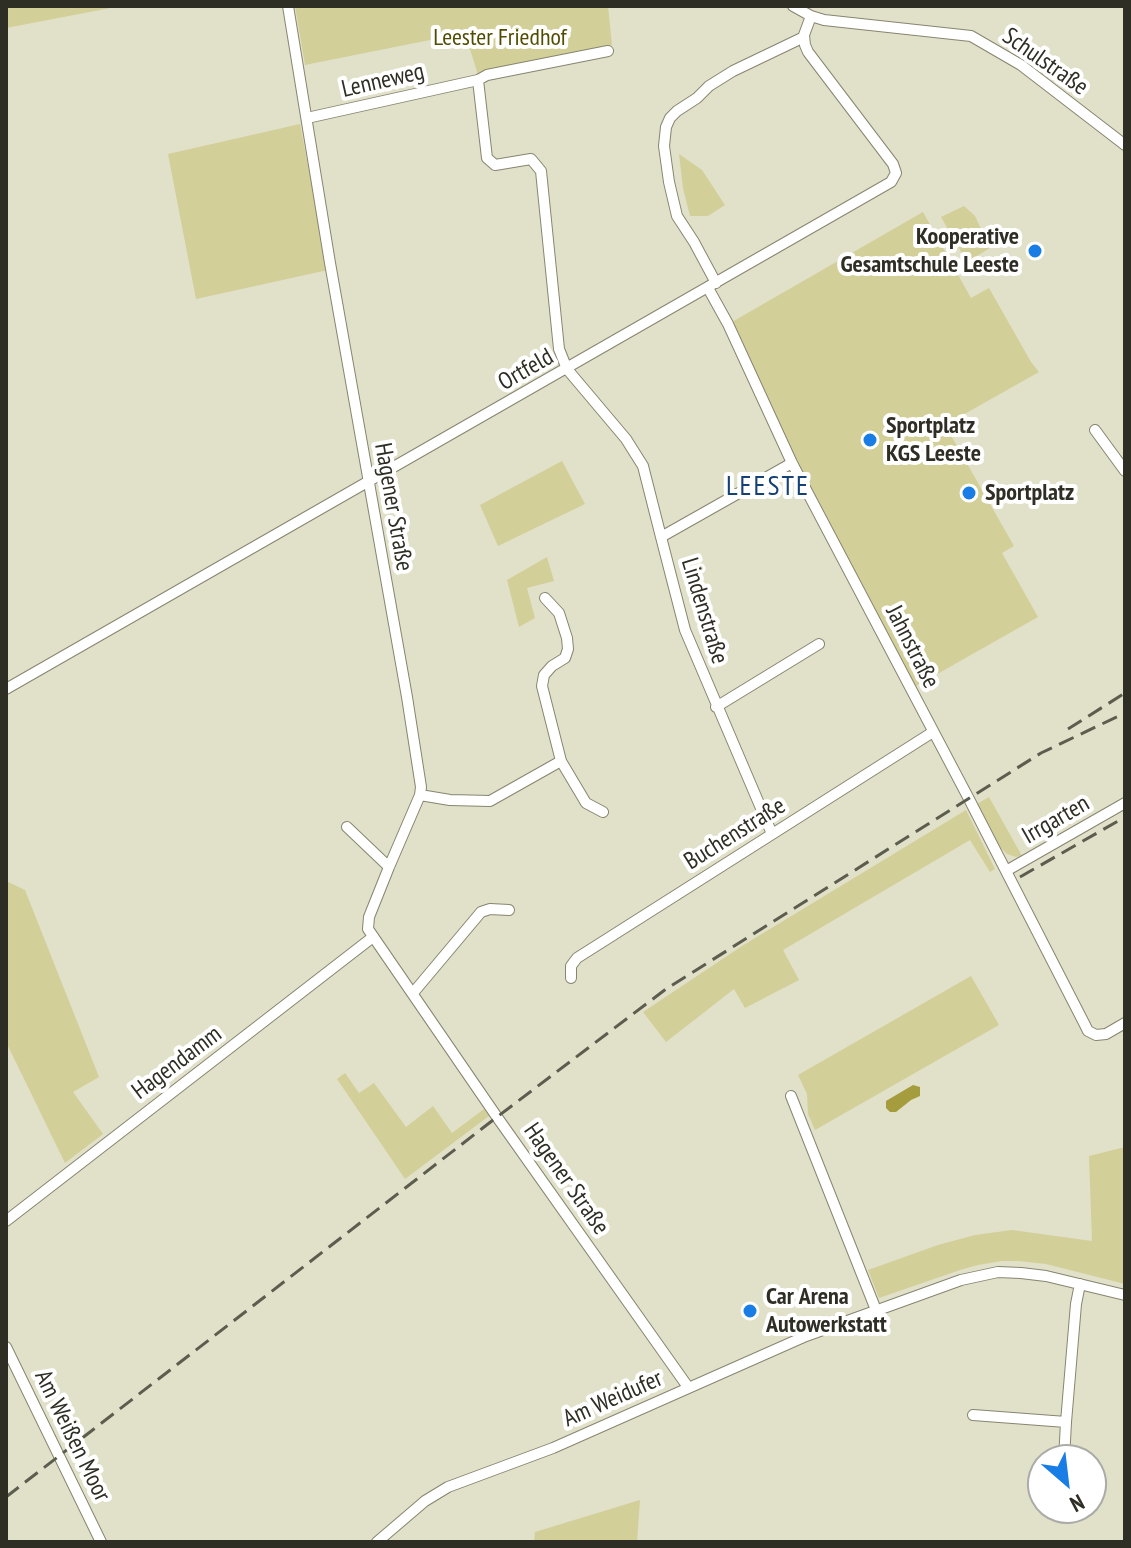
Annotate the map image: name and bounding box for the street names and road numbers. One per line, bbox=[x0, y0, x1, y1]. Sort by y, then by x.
street label: Schulstraße bbox=[997, 22, 1093, 102]
street label: Lenneweg bbox=[339, 58, 427, 104]
street label: Ortfeld bbox=[493, 343, 559, 397]
street label: Hagener Straße bbox=[368, 441, 418, 573]
street label: Lindenstraße bbox=[674, 555, 734, 667]
street label: Jahnstraße bbox=[879, 601, 945, 693]
street label: Irrgarten bbox=[1017, 789, 1095, 851]
street label: Buchenstraße bbox=[679, 792, 791, 876]
street label: Hagendamm bbox=[127, 1020, 227, 1106]
street label: Hagener Straße bbox=[517, 1118, 615, 1240]
street label: Am Weidufer bbox=[559, 1364, 667, 1434]
street label: Am Weißen Moor bbox=[28, 1366, 116, 1506]

